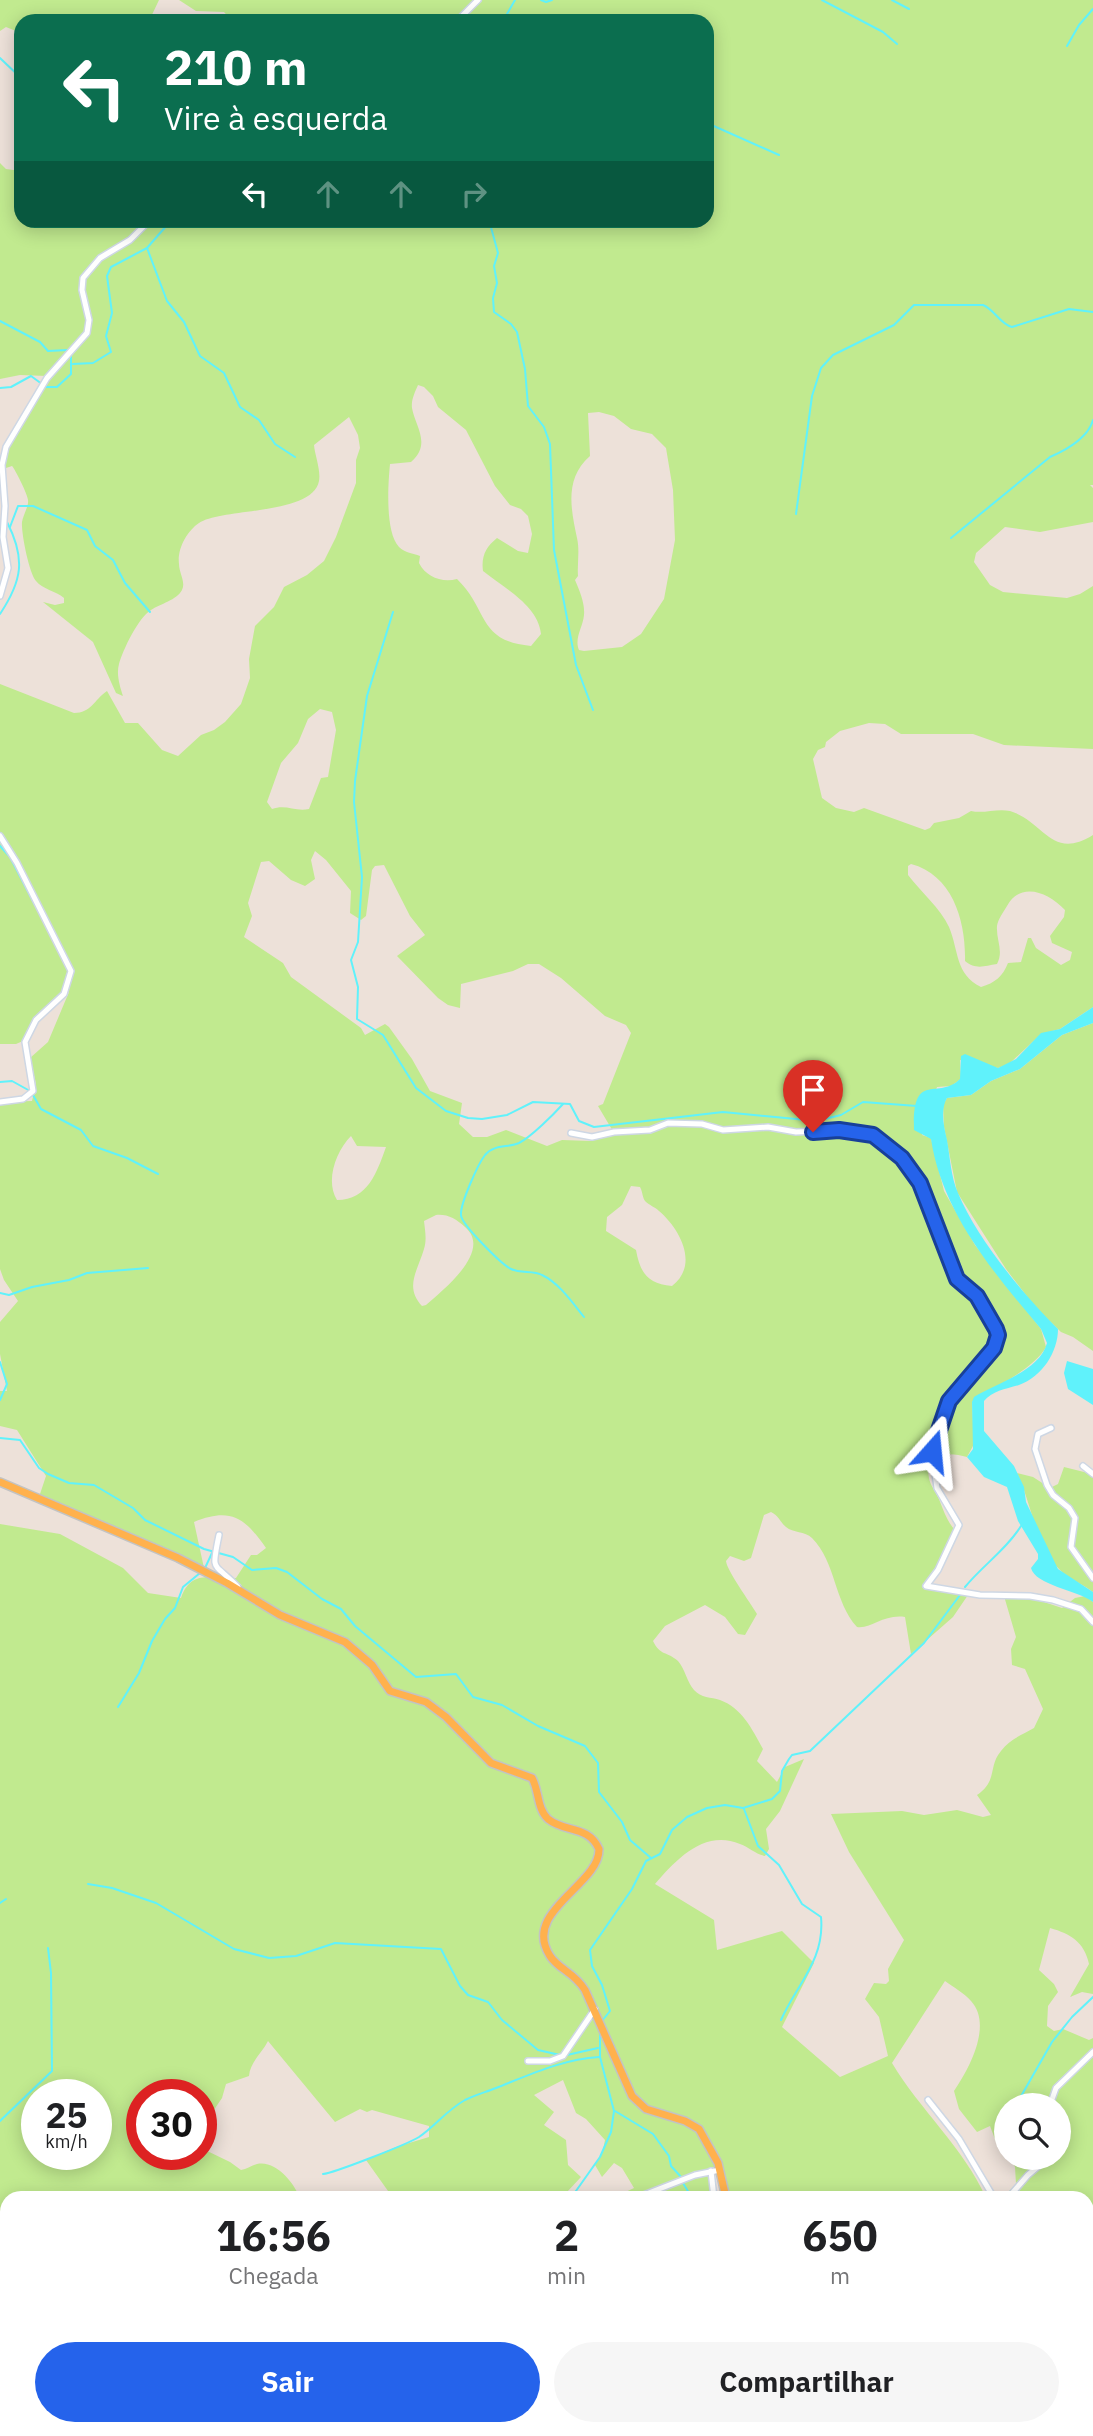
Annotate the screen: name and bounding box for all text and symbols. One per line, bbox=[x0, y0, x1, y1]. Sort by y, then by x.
text: 210 m bbox=[164, 35, 308, 98]
icon: left bbox=[49, 42, 140, 133]
text: Vire à esquerda bbox=[164, 97, 388, 139]
icon: left bbox=[236, 175, 274, 213]
icon: ahead bbox=[309, 175, 347, 213]
icon: ahead bbox=[382, 175, 420, 213]
icon: right bbox=[455, 175, 493, 213]
pin bbox=[783, 1060, 843, 1132]
icon: arrive bbox=[794, 1071, 832, 1109]
position arrow bbox=[895, 1414, 969, 1488]
speed limit sign: 30 bbox=[126, 2079, 217, 2170]
text: 25 bbox=[45, 2092, 88, 2138]
map controls bbox=[994, 2093, 1071, 2170]
button: search bbox=[994, 2093, 1071, 2170]
text: km/h bbox=[45, 2130, 88, 2153]
text: 16:56 bbox=[216, 2208, 331, 2263]
text: 2 bbox=[554, 2208, 579, 2263]
text: 650 bbox=[802, 2208, 878, 2263]
text: Chegada bbox=[229, 2260, 319, 2290]
text: min bbox=[547, 2260, 586, 2290]
text: m bbox=[830, 2260, 850, 2290]
button: Sair bbox=[35, 2342, 540, 2422]
button: Compartilhar bbox=[554, 2342, 1059, 2422]

